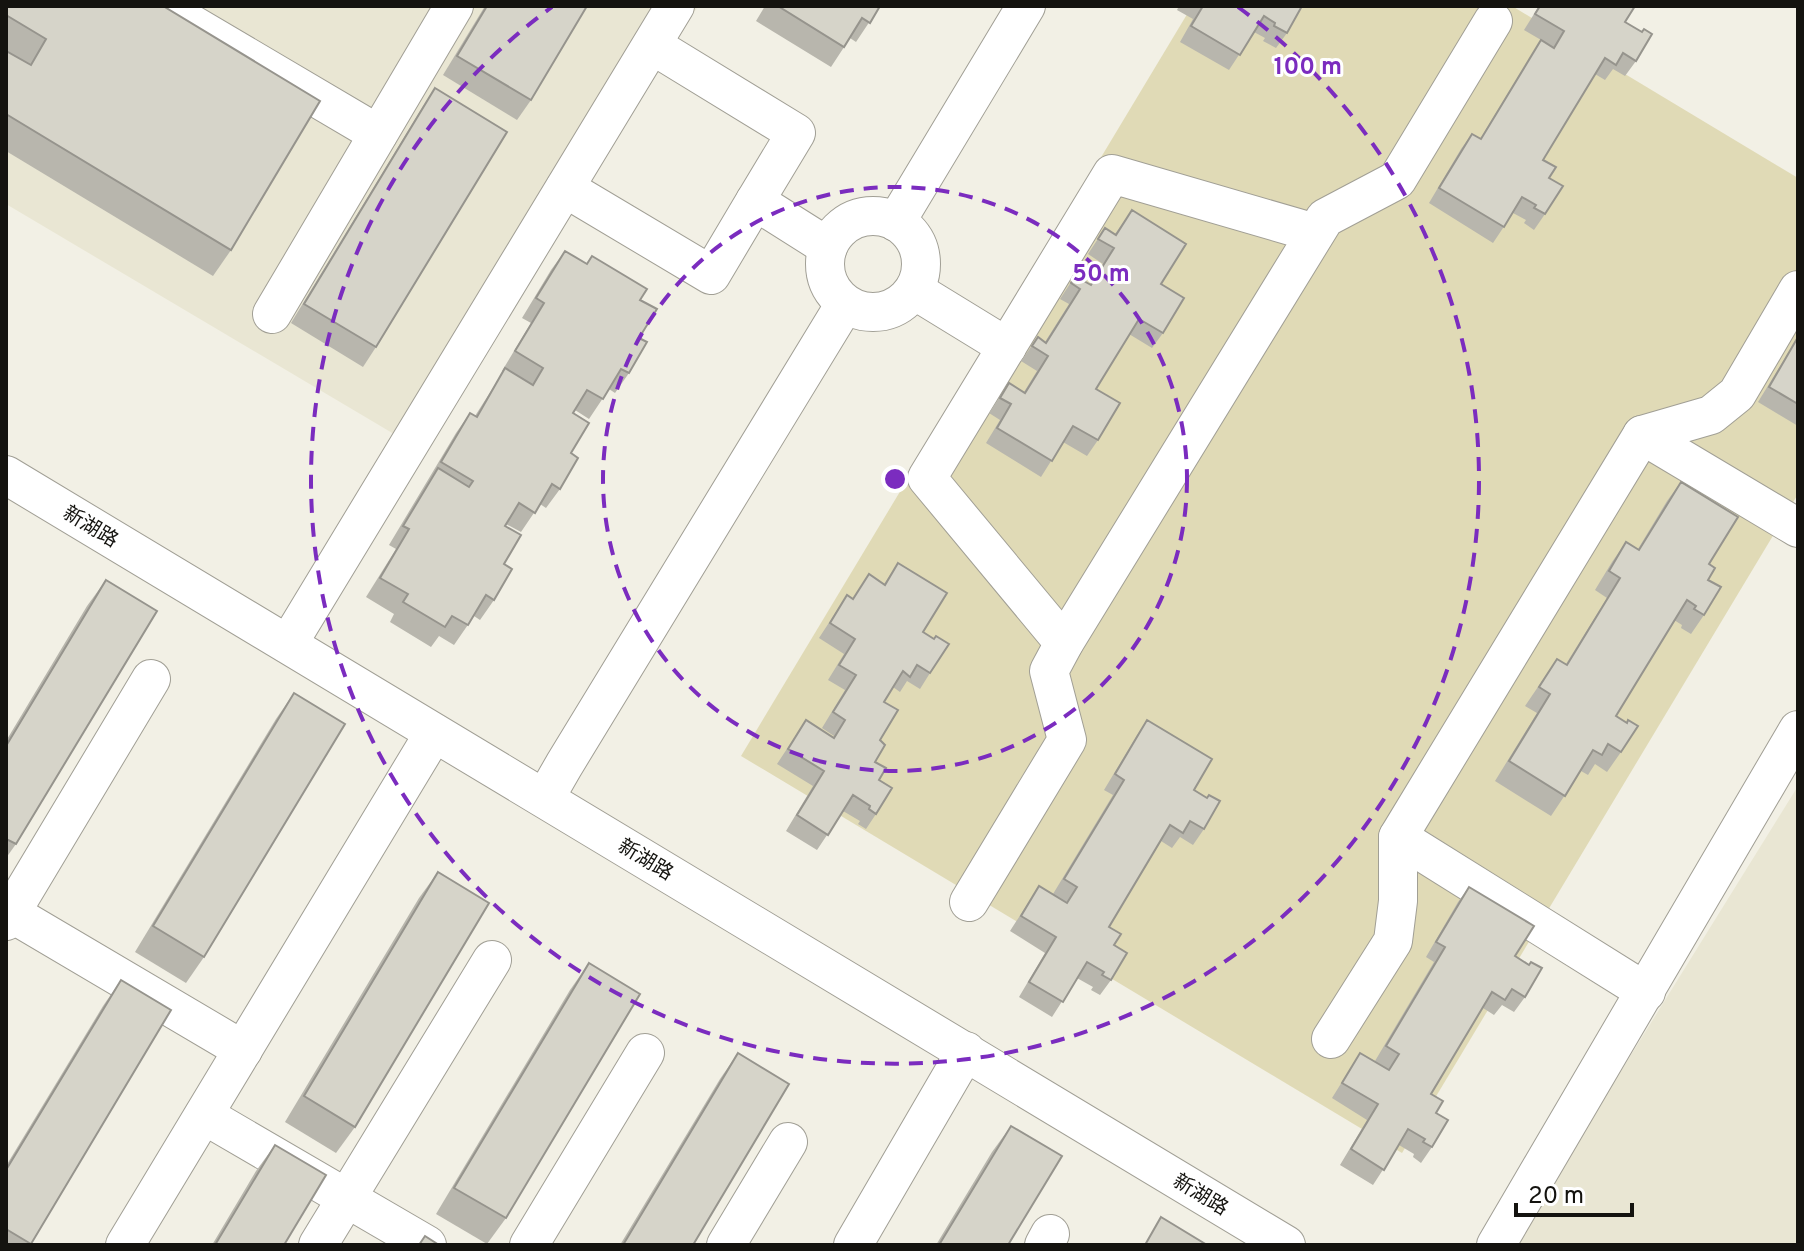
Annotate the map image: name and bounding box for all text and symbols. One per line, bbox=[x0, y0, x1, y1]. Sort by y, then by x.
text: 100 m bbox=[1274, 53, 1342, 83]
text: 50 m bbox=[1072, 260, 1130, 290]
centre of rings bbox=[881, 465, 909, 493]
street label: 新湖路 bbox=[58, 501, 122, 554]
street label: 新湖路 bbox=[613, 834, 677, 887]
scale bar bbox=[1516, 1167, 1632, 1217]
street label: 新湖路 bbox=[1168, 1169, 1232, 1222]
text: 20 m bbox=[1528, 1182, 1584, 1212]

